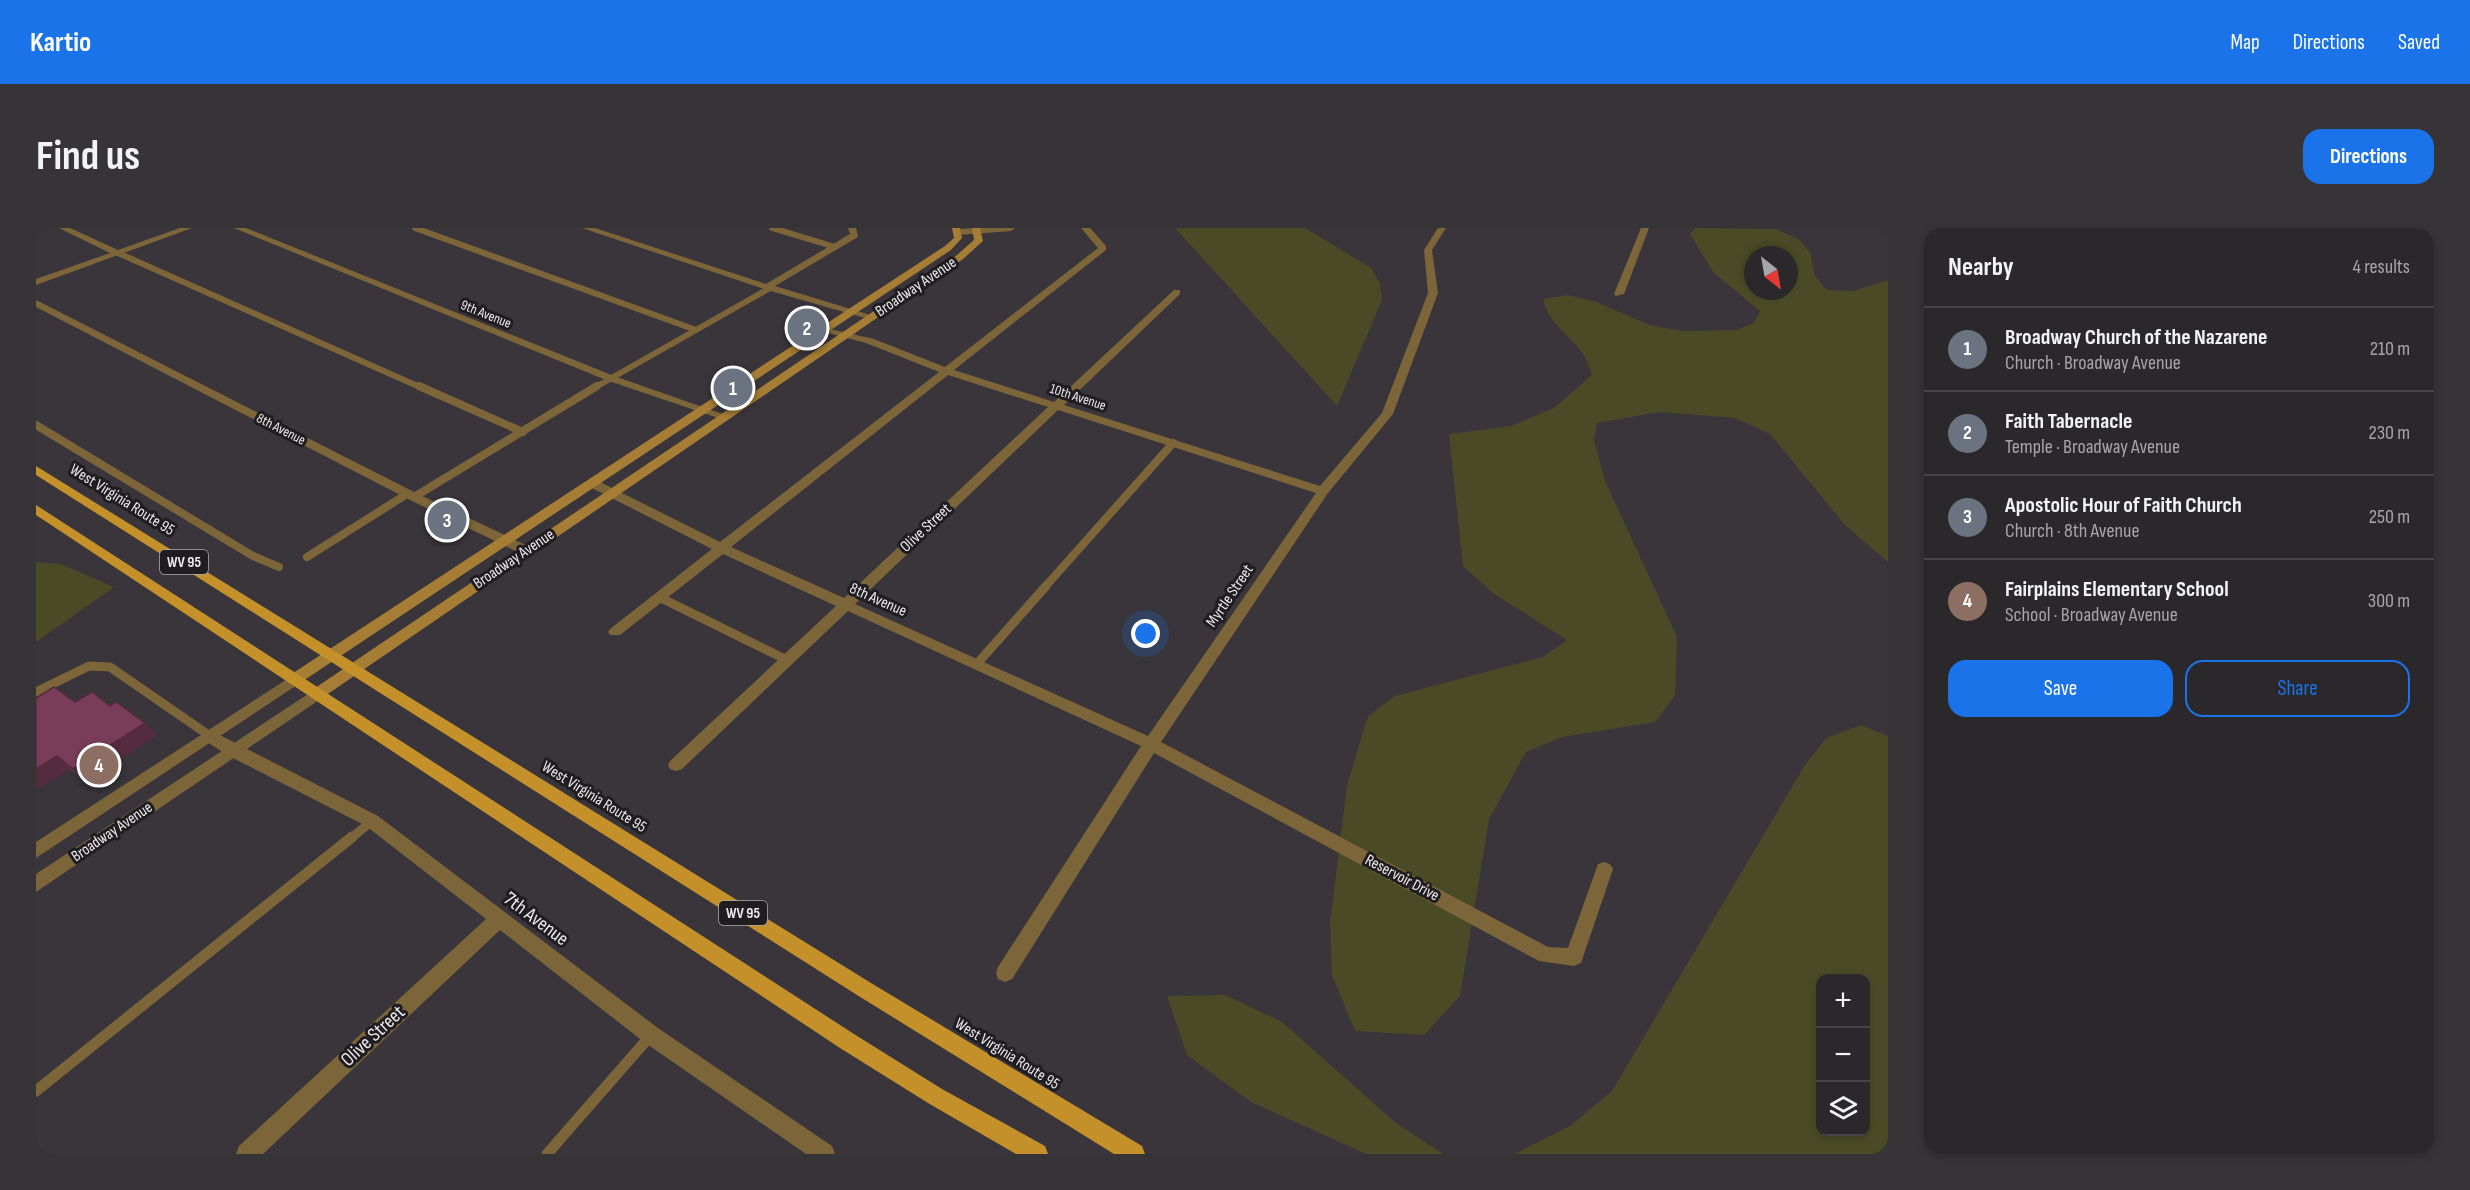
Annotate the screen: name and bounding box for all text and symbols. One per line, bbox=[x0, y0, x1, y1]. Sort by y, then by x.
text: Kartio bbox=[30, 26, 91, 59]
text: Map bbox=[2230, 30, 2260, 55]
text: Directions bbox=[2293, 30, 2365, 55]
text: Saved bbox=[2398, 30, 2440, 55]
button: Directions bbox=[2303, 129, 2434, 184]
text: Find us bbox=[36, 131, 140, 182]
north arrow bbox=[1744, 246, 1798, 300]
text: Nearby bbox=[1948, 252, 2014, 283]
street label: Broadway Avenue bbox=[872, 253, 960, 321]
text: 4 results bbox=[2353, 255, 2410, 279]
street label: 9th Avenue bbox=[458, 296, 514, 332]
pin: 2 bbox=[788, 306, 826, 350]
text: Broadway Church of the Nazarene bbox=[2005, 324, 2267, 351]
text: 1 bbox=[1964, 337, 1971, 361]
text: 210 m bbox=[2370, 337, 2410, 361]
text: Church · Broadway Avenue bbox=[2005, 351, 2181, 375]
pin: 1 bbox=[714, 366, 752, 410]
street label: 10th Avenue bbox=[1048, 380, 1108, 414]
text: Faith Tabernacle bbox=[2005, 408, 2132, 435]
street label: 8th Avenue bbox=[254, 409, 308, 449]
text: 2 bbox=[1963, 421, 1972, 445]
text: 230 m bbox=[2368, 421, 2410, 445]
text: Temple · Broadway Avenue bbox=[2005, 435, 2180, 459]
street label: West Virginia Route 95 bbox=[66, 460, 178, 540]
text: Apostolic Hour of Faith Church bbox=[2005, 492, 2242, 519]
pin: 3 bbox=[428, 498, 466, 542]
street label: Olive Street bbox=[896, 499, 956, 556]
text: 3 bbox=[1963, 505, 1972, 529]
text: 250 m bbox=[2369, 505, 2410, 529]
text: Church · 8th Avenue bbox=[2005, 519, 2139, 543]
street label: Broadway Avenue bbox=[470, 525, 558, 593]
road number: WV 95 bbox=[160, 550, 208, 574]
street label: Myrtle Street bbox=[1202, 561, 1258, 631]
text: Fairplains Elementary School bbox=[2005, 576, 2229, 603]
street label: 8th Avenue bbox=[847, 579, 909, 621]
text: 4 bbox=[1963, 589, 1972, 613]
text: 300 m bbox=[2368, 589, 2410, 613]
text: School · Broadway Avenue bbox=[2005, 603, 2178, 627]
your location bbox=[1131, 619, 1160, 648]
button: Save bbox=[1948, 660, 2173, 717]
button: Share bbox=[2185, 660, 2410, 717]
pin: 4 bbox=[80, 742, 118, 788]
street label: West Virginia Route 95 bbox=[538, 757, 650, 837]
street label: Broadway Avenue bbox=[68, 798, 156, 866]
street label: Reservoir Drive bbox=[1362, 851, 1442, 905]
street label: 7th Avenue bbox=[499, 887, 573, 951]
road number: WV 95 bbox=[719, 901, 767, 925]
map controls bbox=[1816, 974, 1870, 1136]
button: + bbox=[1816, 974, 1870, 1028]
street label: Olive Street bbox=[336, 1000, 410, 1072]
street label: West Virginia Route 95 bbox=[951, 1014, 1063, 1094]
button: − bbox=[1816, 1028, 1870, 1082]
button: layers bbox=[1816, 1082, 1870, 1136]

